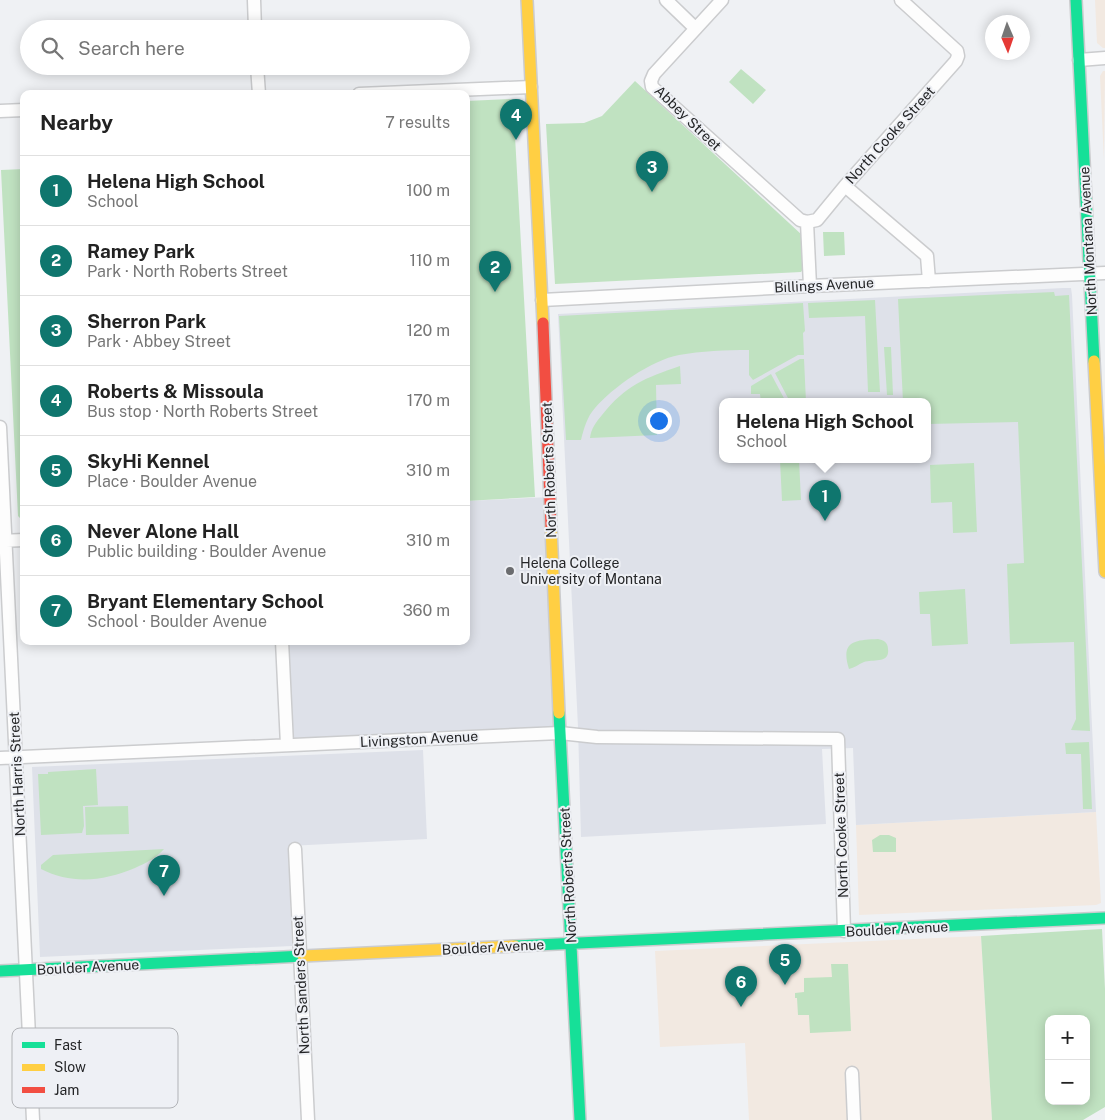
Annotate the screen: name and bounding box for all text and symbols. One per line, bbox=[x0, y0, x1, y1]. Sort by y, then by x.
north arrow bbox=[985, 15, 1030, 60]
search box bbox=[20, 20, 470, 75]
icon: search bbox=[38, 34, 66, 62]
text: Search here bbox=[78, 37, 185, 59]
street label: Abbey Street bbox=[651, 82, 725, 154]
street label: North Cooke Street bbox=[842, 83, 938, 187]
pin: 4 bbox=[500, 99, 532, 140]
text: Nearby bbox=[40, 110, 113, 135]
text: 7 results bbox=[385, 113, 450, 132]
pin: 3 bbox=[636, 151, 668, 192]
street label: North Montana Avenue bbox=[1076, 166, 1100, 316]
text: Helena High School bbox=[87, 170, 265, 192]
text: 1 bbox=[53, 181, 59, 200]
text: 100 m bbox=[406, 181, 450, 200]
text: School bbox=[87, 192, 138, 211]
text: Ramey Park bbox=[87, 240, 195, 262]
text: 2 bbox=[51, 251, 61, 270]
text: 110 m bbox=[409, 251, 450, 270]
pin: 2 bbox=[479, 251, 511, 292]
text: Park · North Roberts Street bbox=[87, 262, 288, 281]
street label: Billings Avenue bbox=[774, 274, 874, 296]
text: Sherron Park bbox=[87, 310, 206, 332]
text: 3 bbox=[51, 321, 61, 340]
text: 120 m bbox=[406, 321, 450, 340]
text: Park · Abbey Street bbox=[87, 332, 231, 351]
text: Roberts & Missoula bbox=[87, 380, 264, 402]
text: 4 bbox=[51, 391, 61, 410]
text: 170 m bbox=[407, 391, 450, 410]
popup bbox=[719, 398, 931, 463]
text: Bus stop · North Roberts Street bbox=[87, 402, 318, 421]
street label: North Roberts Street bbox=[539, 402, 559, 538]
your location bbox=[646, 408, 672, 434]
text: Helena High School bbox=[736, 410, 914, 432]
text: School bbox=[736, 432, 787, 451]
text: SkyHi Kennel bbox=[87, 450, 210, 472]
text: 5 bbox=[51, 461, 61, 480]
text: 310 m bbox=[406, 461, 450, 480]
text: Place · Boulder Avenue bbox=[87, 472, 257, 491]
pin: 1 bbox=[809, 480, 841, 521]
text: Never Alone Hall bbox=[87, 520, 239, 542]
text: 6 bbox=[51, 531, 61, 550]
text: 310 m bbox=[406, 531, 450, 550]
text: Public building · Boulder Avenue bbox=[87, 542, 326, 561]
place label: Helena College University of Montana bbox=[520, 555, 662, 587]
marker: Helena College University of Montana bbox=[504, 565, 516, 577]
text: Bryant Elementary School bbox=[87, 590, 324, 612]
text: 7 bbox=[51, 601, 61, 620]
text: 360 m bbox=[403, 601, 450, 620]
text: School · Boulder Avenue bbox=[87, 612, 267, 631]
street label: North Harris Street bbox=[6, 711, 28, 837]
street label: Livingston Avenue bbox=[359, 728, 479, 750]
street label: North Cooke Street bbox=[831, 772, 851, 898]
street label: North Roberts Street bbox=[556, 807, 580, 943]
pin: 7 bbox=[148, 855, 180, 896]
street label: North Sanders Street bbox=[289, 915, 313, 1055]
street label: Boulder Avenue bbox=[845, 918, 949, 940]
street label: Boulder Avenue bbox=[441, 936, 545, 958]
pin: 5 bbox=[769, 944, 801, 985]
street label: Boulder Avenue bbox=[36, 956, 140, 978]
pin: 6 bbox=[725, 966, 757, 1007]
map controls bbox=[1045, 1015, 1090, 1105]
button: + bbox=[1045, 1015, 1090, 1060]
legend bbox=[12, 1028, 178, 1108]
text: Fast bbox=[54, 1037, 82, 1053]
text: Slow bbox=[54, 1059, 86, 1075]
button: − bbox=[1045, 1060, 1090, 1105]
text: Jam bbox=[54, 1082, 79, 1098]

